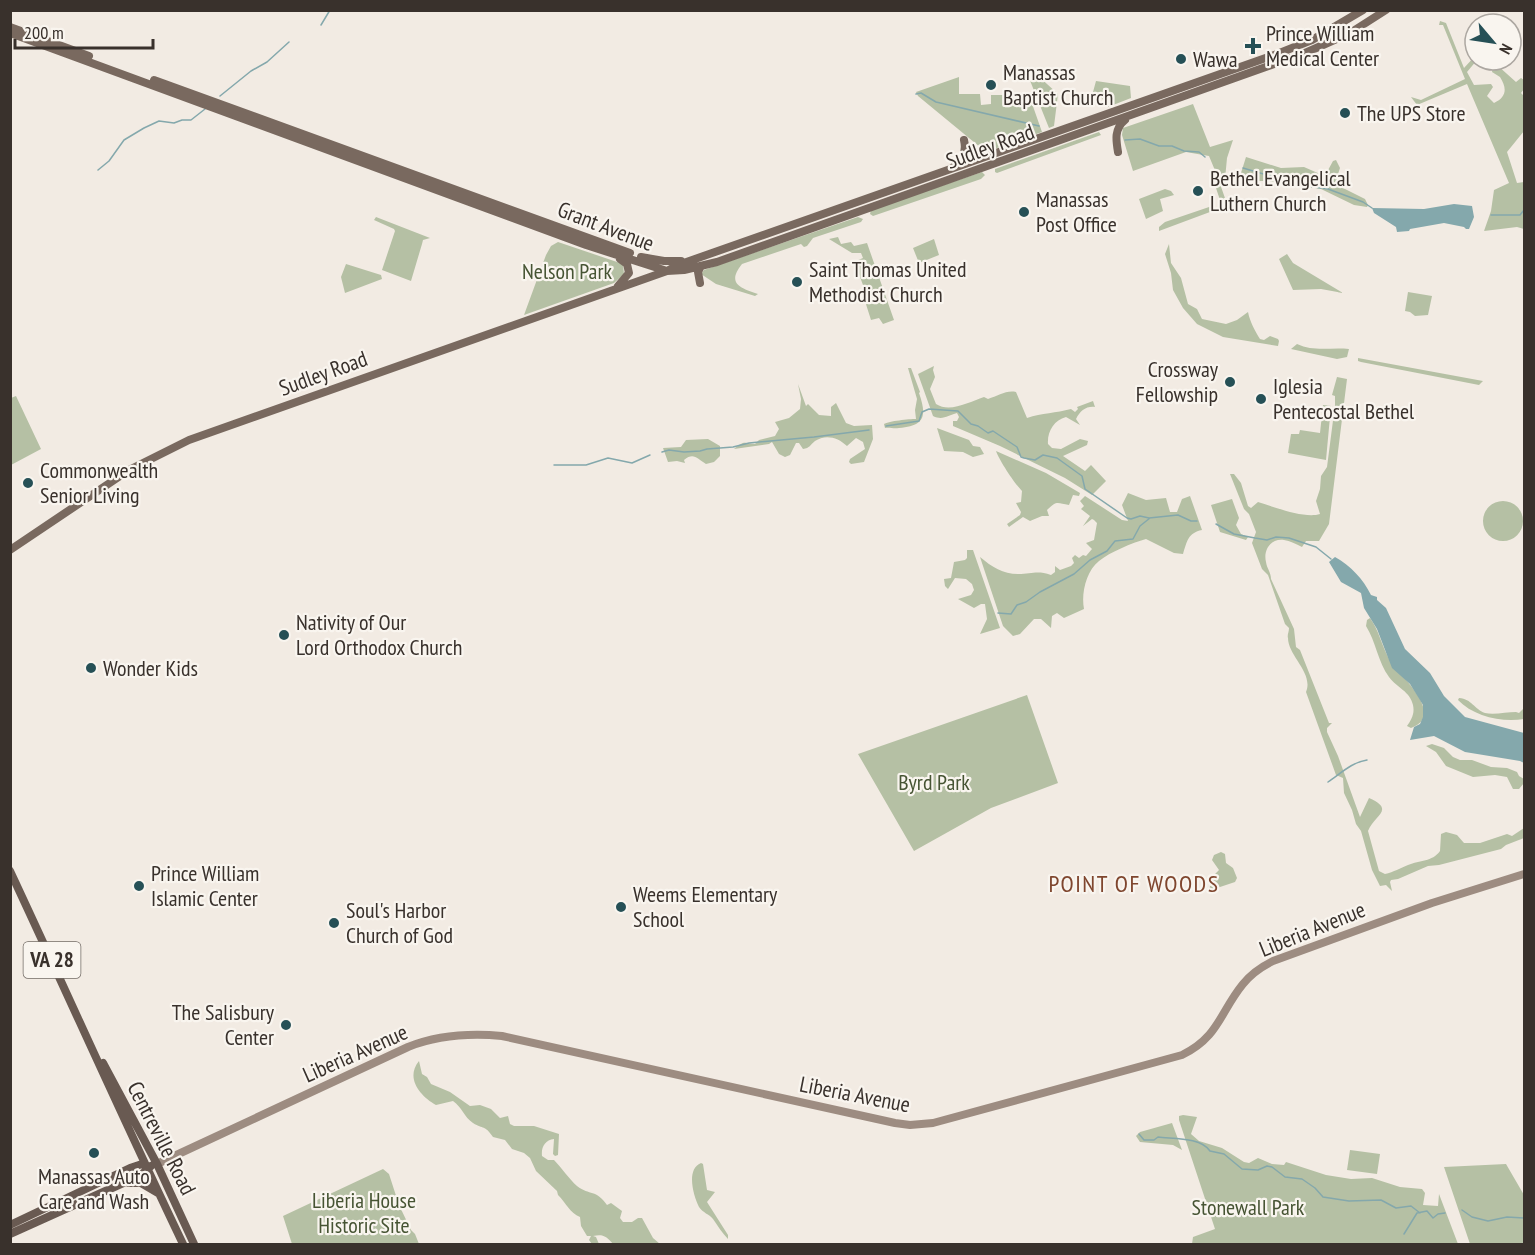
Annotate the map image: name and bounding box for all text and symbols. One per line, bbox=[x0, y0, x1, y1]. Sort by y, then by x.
scale bar bbox=[15, 12, 153, 50]
north arrow bbox=[1463, 12, 1523, 72]
place label: Prince William Medical Center bbox=[1266, 19, 1379, 72]
text: 200 m bbox=[24, 21, 64, 44]
marker: Prince William Medical Center bbox=[1244, 37, 1262, 55]
text: N bbox=[1495, 41, 1517, 58]
place label: Wawa bbox=[1193, 45, 1238, 73]
marker: Wawa bbox=[1174, 52, 1188, 66]
place label: Manassas Baptist Church bbox=[1003, 58, 1114, 111]
marker: Manassas Baptist Church bbox=[984, 78, 998, 92]
place label: The UPS Store bbox=[1357, 99, 1466, 127]
marker: The UPS Store bbox=[1338, 106, 1352, 120]
street label: Sudley Road bbox=[942, 117, 1038, 175]
place label: Bethel Evangelical Luthern Church bbox=[1210, 164, 1352, 217]
marker: Bethel Evangelical Luthern Church bbox=[1191, 184, 1205, 198]
place label: Manassas Post Office bbox=[1036, 185, 1117, 238]
street label: Grant Avenue bbox=[554, 195, 658, 257]
marker: Manassas Post Office bbox=[1017, 205, 1031, 219]
place label: Saint Thomas United Methodist Church bbox=[809, 255, 966, 308]
park label: Nelson Park bbox=[522, 257, 612, 285]
marker: Saint Thomas United Methodist Church bbox=[790, 275, 804, 289]
street label: Sudley Road bbox=[275, 344, 371, 402]
place label: Crossway Fellowship bbox=[1136, 355, 1219, 408]
place label: Iglesia Pentecostal Bethel bbox=[1273, 372, 1415, 425]
marker: Crossway Fellowship bbox=[1223, 375, 1237, 389]
marker: Iglesia Pentecostal Bethel bbox=[1254, 392, 1268, 406]
place label: Commonwealth Senior Living bbox=[40, 456, 158, 509]
marker: Commonwealth Senior Living bbox=[21, 476, 35, 490]
place label: Nativity of Our Lord Orthodox Church bbox=[296, 608, 462, 661]
marker: Nativity of Our Lord Orthodox Church bbox=[277, 628, 291, 642]
place label: Wonder Kids bbox=[103, 654, 198, 682]
marker: Wonder Kids bbox=[84, 661, 98, 675]
park label: Byrd Park bbox=[898, 768, 970, 796]
place label: Prince William Islamic Center bbox=[151, 859, 259, 912]
district label: POINT OF WOODS bbox=[1049, 868, 1219, 899]
marker: Prince William Islamic Center bbox=[132, 879, 146, 893]
place label: Weems Elementary School bbox=[633, 880, 778, 933]
street label: Liberia Avenue bbox=[1255, 895, 1369, 963]
place label: Soul's Harbor Church of God bbox=[346, 896, 453, 949]
marker: Weems Elementary School bbox=[614, 900, 628, 914]
marker: Soul's Harbor Church of God bbox=[327, 916, 341, 930]
road number: VA 28 bbox=[23, 942, 80, 978]
place label: The Salisbury Center bbox=[172, 998, 275, 1051]
street label: Liberia Avenue bbox=[298, 1017, 412, 1089]
marker: The Salisbury Center bbox=[279, 1018, 293, 1032]
street label: Liberia Avenue bbox=[797, 1070, 913, 1118]
street label: Centreville Road bbox=[121, 1076, 203, 1200]
marker: Manassas Auto Care and Wash bbox=[87, 1146, 101, 1160]
place label: Manassas Auto Care and Wash bbox=[38, 1162, 150, 1215]
park label: Liberia House Historic Site bbox=[312, 1186, 416, 1239]
park label: Stonewall Park bbox=[1192, 1193, 1305, 1221]

